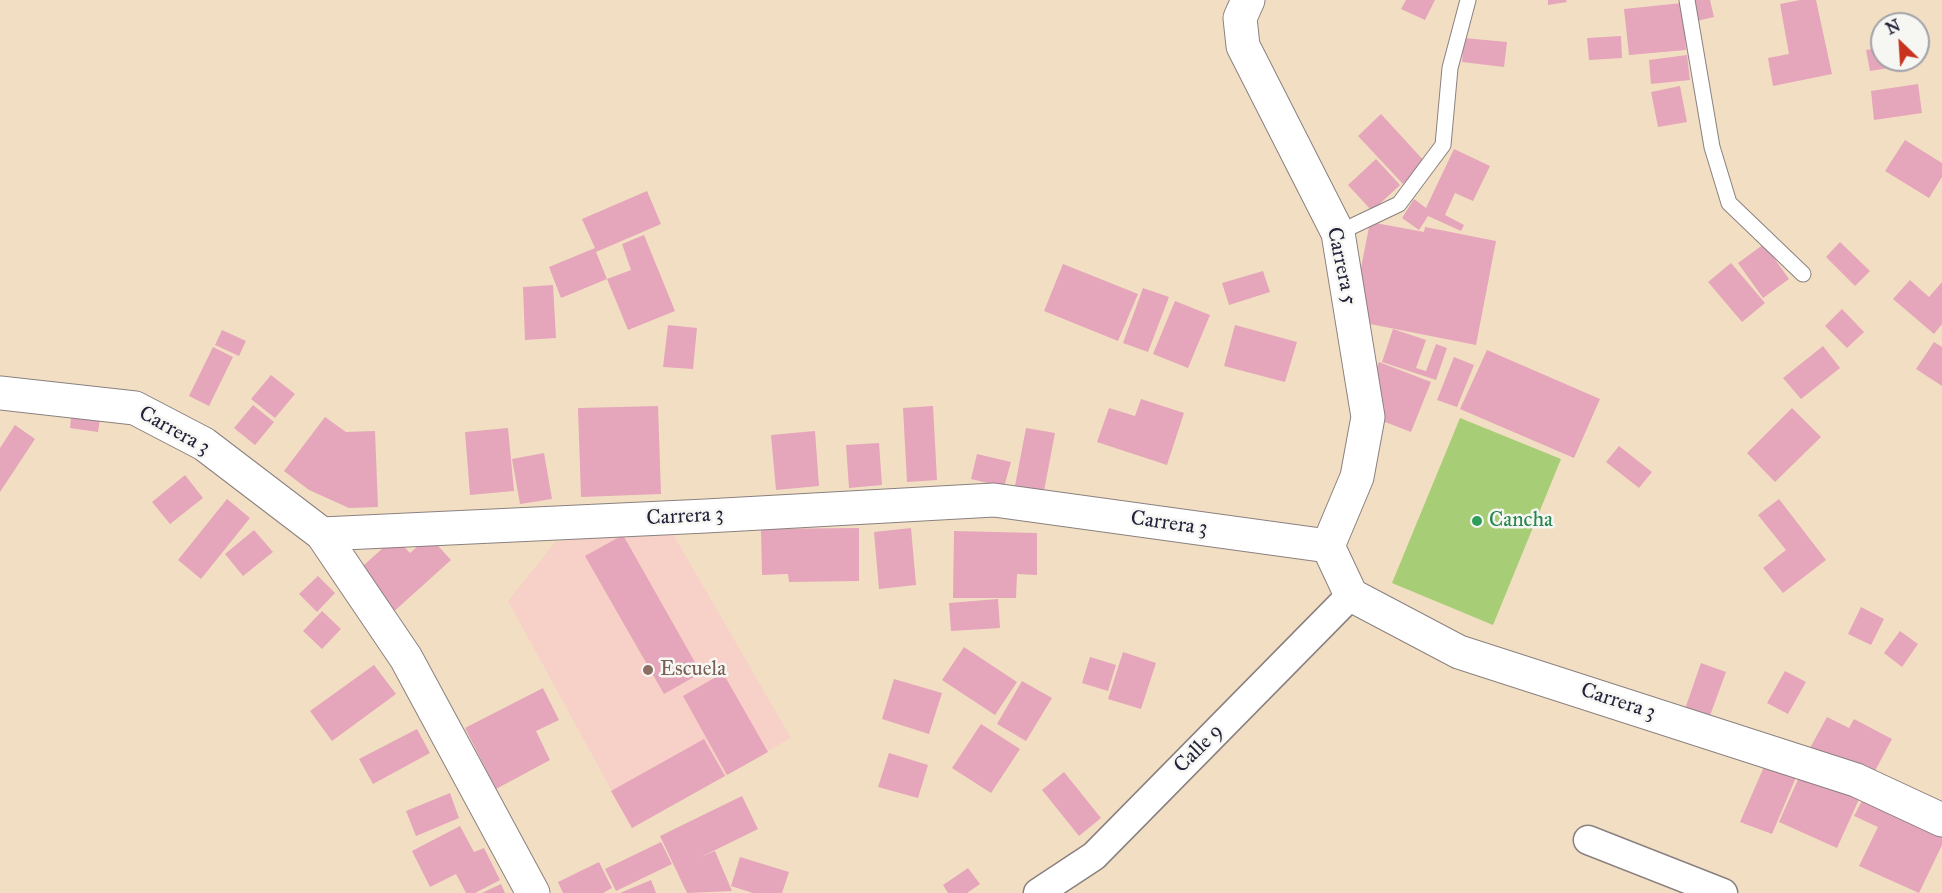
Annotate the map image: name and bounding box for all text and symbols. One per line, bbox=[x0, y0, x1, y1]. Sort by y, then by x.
north arrow bbox=[1870, 12, 1930, 72]
text: N bbox=[1883, 16, 1903, 39]
street label: Carrera 5 bbox=[1321, 225, 1361, 307]
street label: Carrera 3 bbox=[134, 401, 214, 461]
street label: Carrera 3 bbox=[646, 502, 724, 532]
street label: Carrera 3 bbox=[1129, 506, 1209, 542]
place label: Cancha bbox=[1489, 508, 1553, 534]
marker: Cancha bbox=[1470, 514, 1484, 528]
place label: Escuela bbox=[660, 657, 726, 683]
marker: Escuela bbox=[641, 663, 655, 677]
street label: Carrera 3 bbox=[1577, 678, 1659, 726]
street label: Calle 9 bbox=[1169, 719, 1229, 779]

